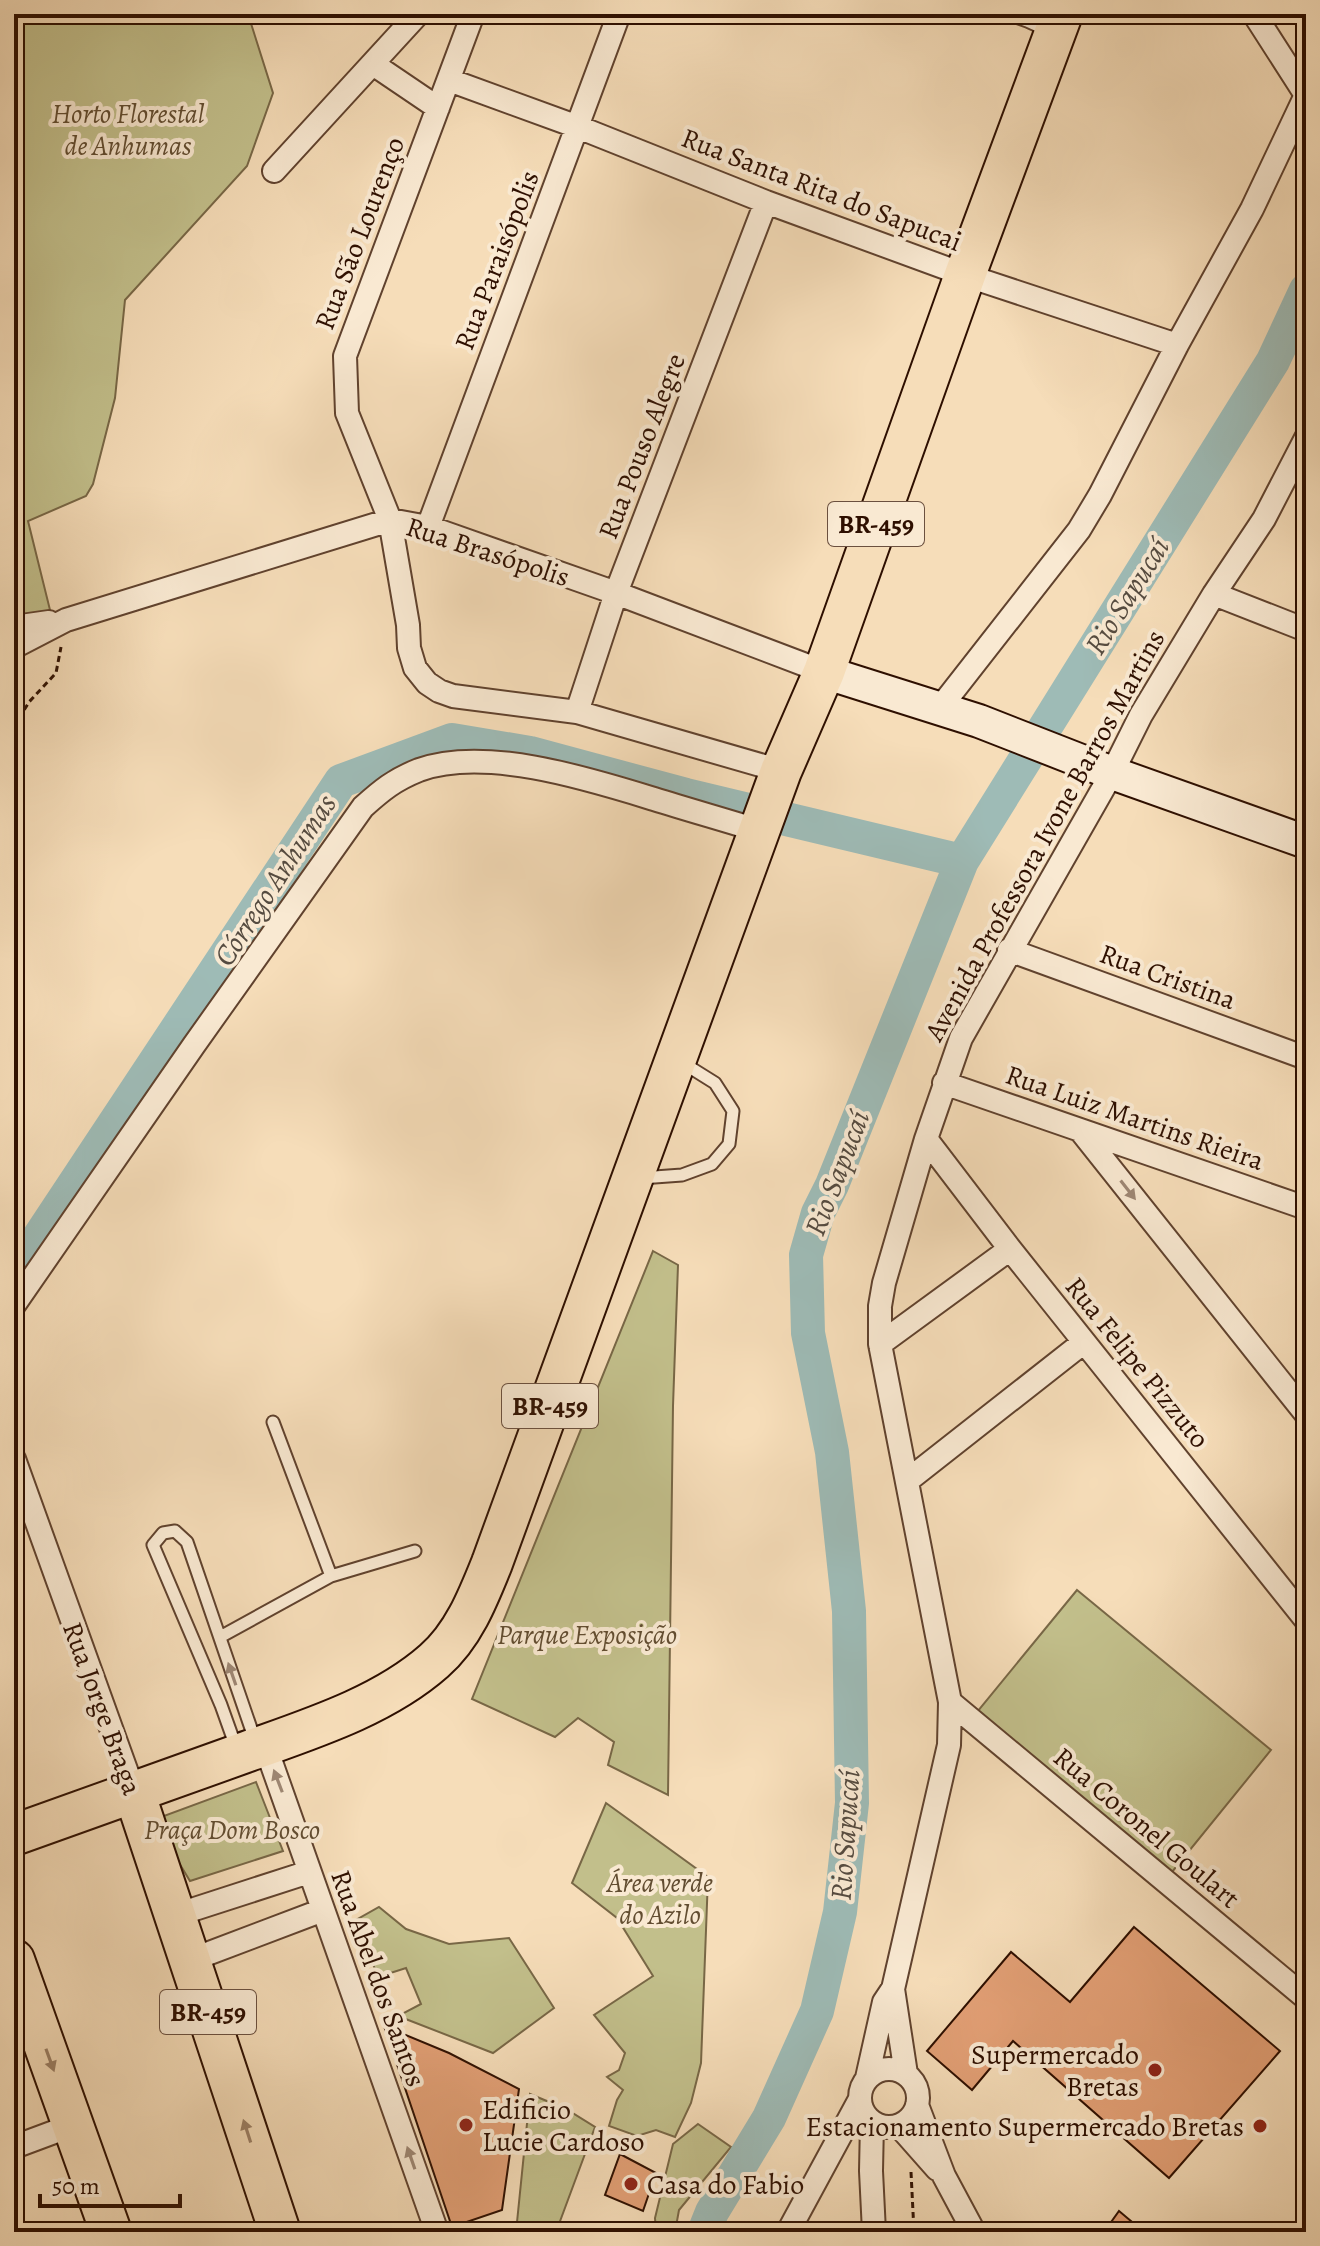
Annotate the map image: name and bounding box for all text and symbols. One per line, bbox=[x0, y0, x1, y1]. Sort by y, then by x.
park label: Horto Florestal de Anhumas bbox=[51, 95, 205, 165]
street label: Rua Santa Rita do Sapucai bbox=[676, 119, 967, 261]
street label: Rua São Lourenço bbox=[306, 131, 414, 335]
street label: Rua Paraisópolis bbox=[445, 165, 549, 356]
street label: Rua Pouso Alegre bbox=[589, 348, 695, 545]
road number: BR-459 bbox=[828, 502, 924, 546]
street label: Rua Brasópolis bbox=[401, 508, 574, 596]
water label: Rio Sapucaí bbox=[1075, 529, 1179, 662]
street label: Avenida Professora Ivone Barros Martins bbox=[915, 623, 1174, 1049]
water label: Córrego Anhumas bbox=[204, 786, 346, 974]
street label: Rua Cristina bbox=[1094, 935, 1241, 1019]
street label: Rua Luiz Martins Rieira bbox=[1000, 1056, 1269, 1180]
water label: Rio Sapucaí bbox=[795, 1104, 880, 1241]
one-way arrow bbox=[1119, 1180, 1136, 1200]
street label: Rua Felipe Pizzuto bbox=[1056, 1269, 1218, 1456]
road number: BR-459 bbox=[502, 1384, 598, 1428]
park label: Parque Exposição bbox=[497, 1616, 677, 1654]
street label: Rua Jorge Braga bbox=[53, 1617, 151, 1800]
one-way arrow bbox=[225, 1662, 238, 1686]
street label: Rua Coronel Goulart bbox=[1045, 1738, 1248, 1917]
water label: Rio Sapucaí bbox=[820, 1767, 870, 1902]
one-way arrow bbox=[272, 1769, 284, 1793]
park label: Praça Dom Bosco bbox=[144, 1811, 320, 1849]
park label: Área verde do Azilo bbox=[605, 1864, 713, 1934]
street label: Rua Abel dos Santos bbox=[321, 1865, 435, 2092]
road number: BR-459 bbox=[160, 1990, 256, 2034]
place label: Supermercado Bretas bbox=[971, 2036, 1139, 2106]
one-way arrow bbox=[44, 2048, 56, 2072]
marker: Supermercado Bretas bbox=[1146, 2061, 1164, 2079]
place label: Edificio Lucie Cardoso bbox=[482, 2091, 644, 2161]
place label: Estacionamento Supermercado Bretas bbox=[805, 2108, 1244, 2146]
marker: Edificio Lucie Cardoso bbox=[457, 2116, 475, 2134]
marker: Estacionamento Supermercado Bretas bbox=[1251, 2117, 1269, 2135]
one-way arrow bbox=[241, 2119, 253, 2143]
one-way arrow bbox=[405, 2146, 417, 2170]
scale bar bbox=[40, 2158, 180, 2208]
place label: Casa do Fabio bbox=[647, 2166, 804, 2204]
text: 50 m bbox=[52, 2170, 100, 2202]
marker: Casa do Fabio bbox=[622, 2175, 640, 2193]

